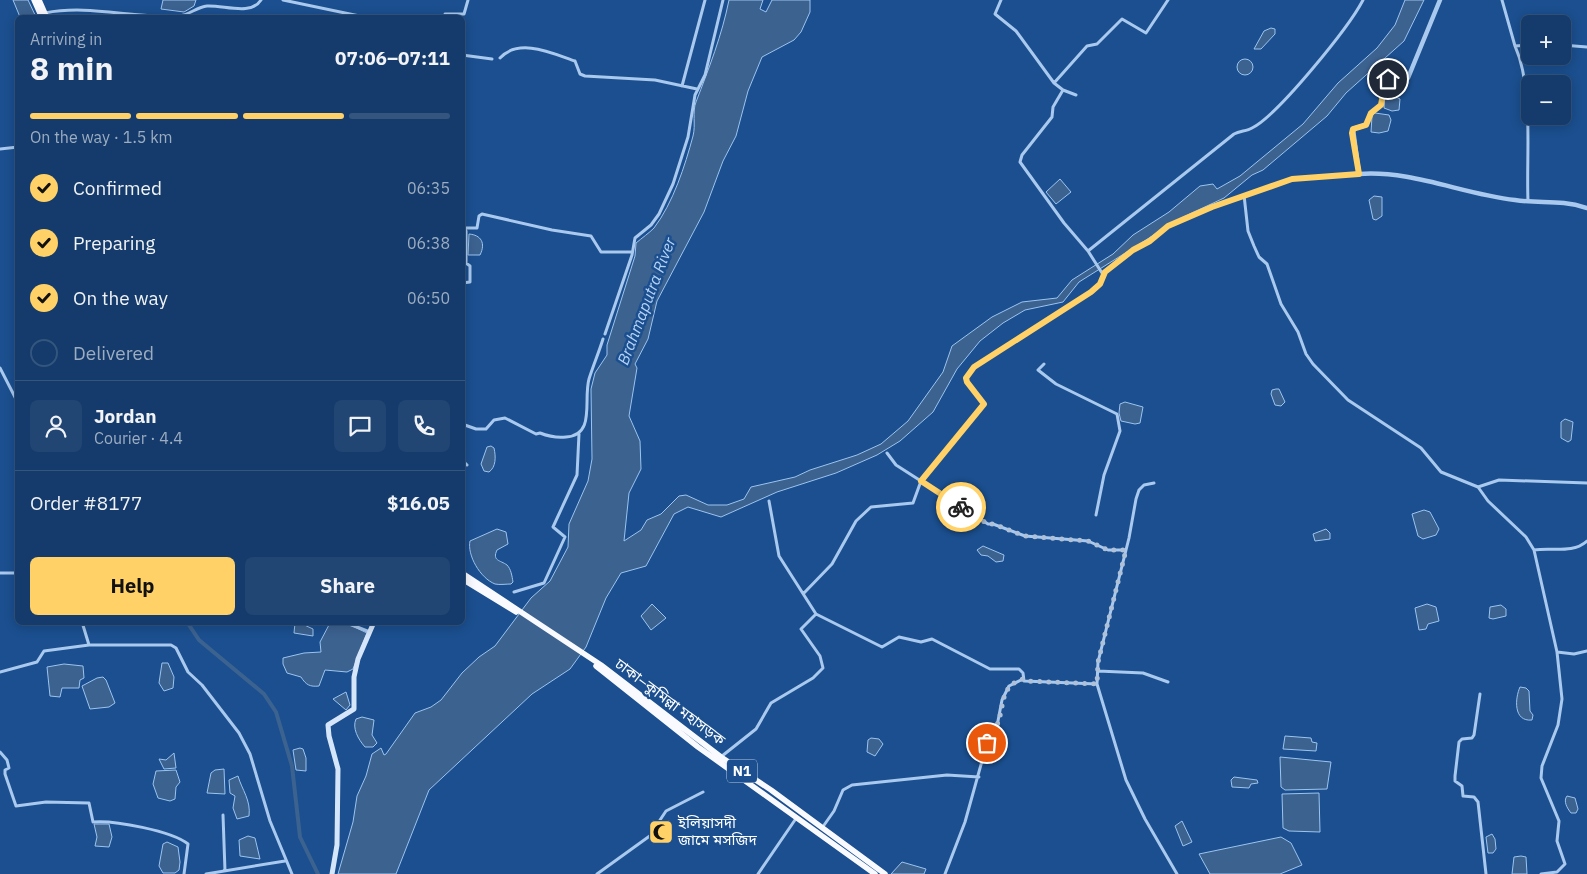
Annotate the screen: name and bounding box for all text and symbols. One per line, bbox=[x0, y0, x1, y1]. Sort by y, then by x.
map controls bbox=[1521, 15, 1571, 125]
button: + bbox=[1521, 15, 1571, 65]
text: Arriving in bbox=[30, 29, 102, 49]
text: 07:06–07:11 bbox=[335, 46, 450, 70]
text: 8 min bbox=[30, 47, 114, 89]
pin bbox=[1367, 58, 1409, 100]
icon: home bbox=[1374, 65, 1402, 93]
button: − bbox=[1521, 75, 1571, 125]
text: On the way · 1.5 km bbox=[30, 127, 173, 147]
icon: check bbox=[30, 174, 58, 202]
text: Confirmed bbox=[73, 176, 162, 200]
text: 06:35 bbox=[407, 178, 450, 198]
icon: check bbox=[30, 229, 58, 257]
text: Preparing bbox=[73, 231, 155, 255]
text: 06:38 bbox=[407, 233, 450, 253]
water label: Brahmaputra River bbox=[612, 233, 680, 368]
icon: check bbox=[30, 284, 58, 312]
text: On the way bbox=[73, 286, 168, 310]
text: 06:50 bbox=[407, 288, 450, 308]
text: Delivered bbox=[73, 341, 154, 365]
button: person bbox=[30, 400, 82, 452]
button: chat bbox=[334, 400, 386, 452]
button: phone bbox=[398, 400, 450, 452]
text: Jordan bbox=[94, 404, 157, 428]
text: Courier · 4.4 bbox=[94, 428, 183, 448]
courier bbox=[936, 482, 986, 532]
text: Order #8177 bbox=[30, 491, 142, 515]
text: $16.05 bbox=[387, 491, 450, 515]
icon: bike bbox=[947, 493, 975, 521]
button: Help bbox=[30, 557, 235, 615]
button: Share bbox=[245, 557, 450, 615]
street label: ঢাকা–কুমিল্লা মহাসড়ক bbox=[611, 653, 730, 750]
pin bbox=[966, 722, 1008, 764]
icon: bag bbox=[973, 729, 1001, 757]
road number: N1 bbox=[727, 759, 757, 782]
place label: ইলিয়াসদী জামে মসজিদ bbox=[677, 813, 758, 849]
mosque icon: ইলিয়াসদী জামে মসজিদ bbox=[648, 819, 674, 845]

